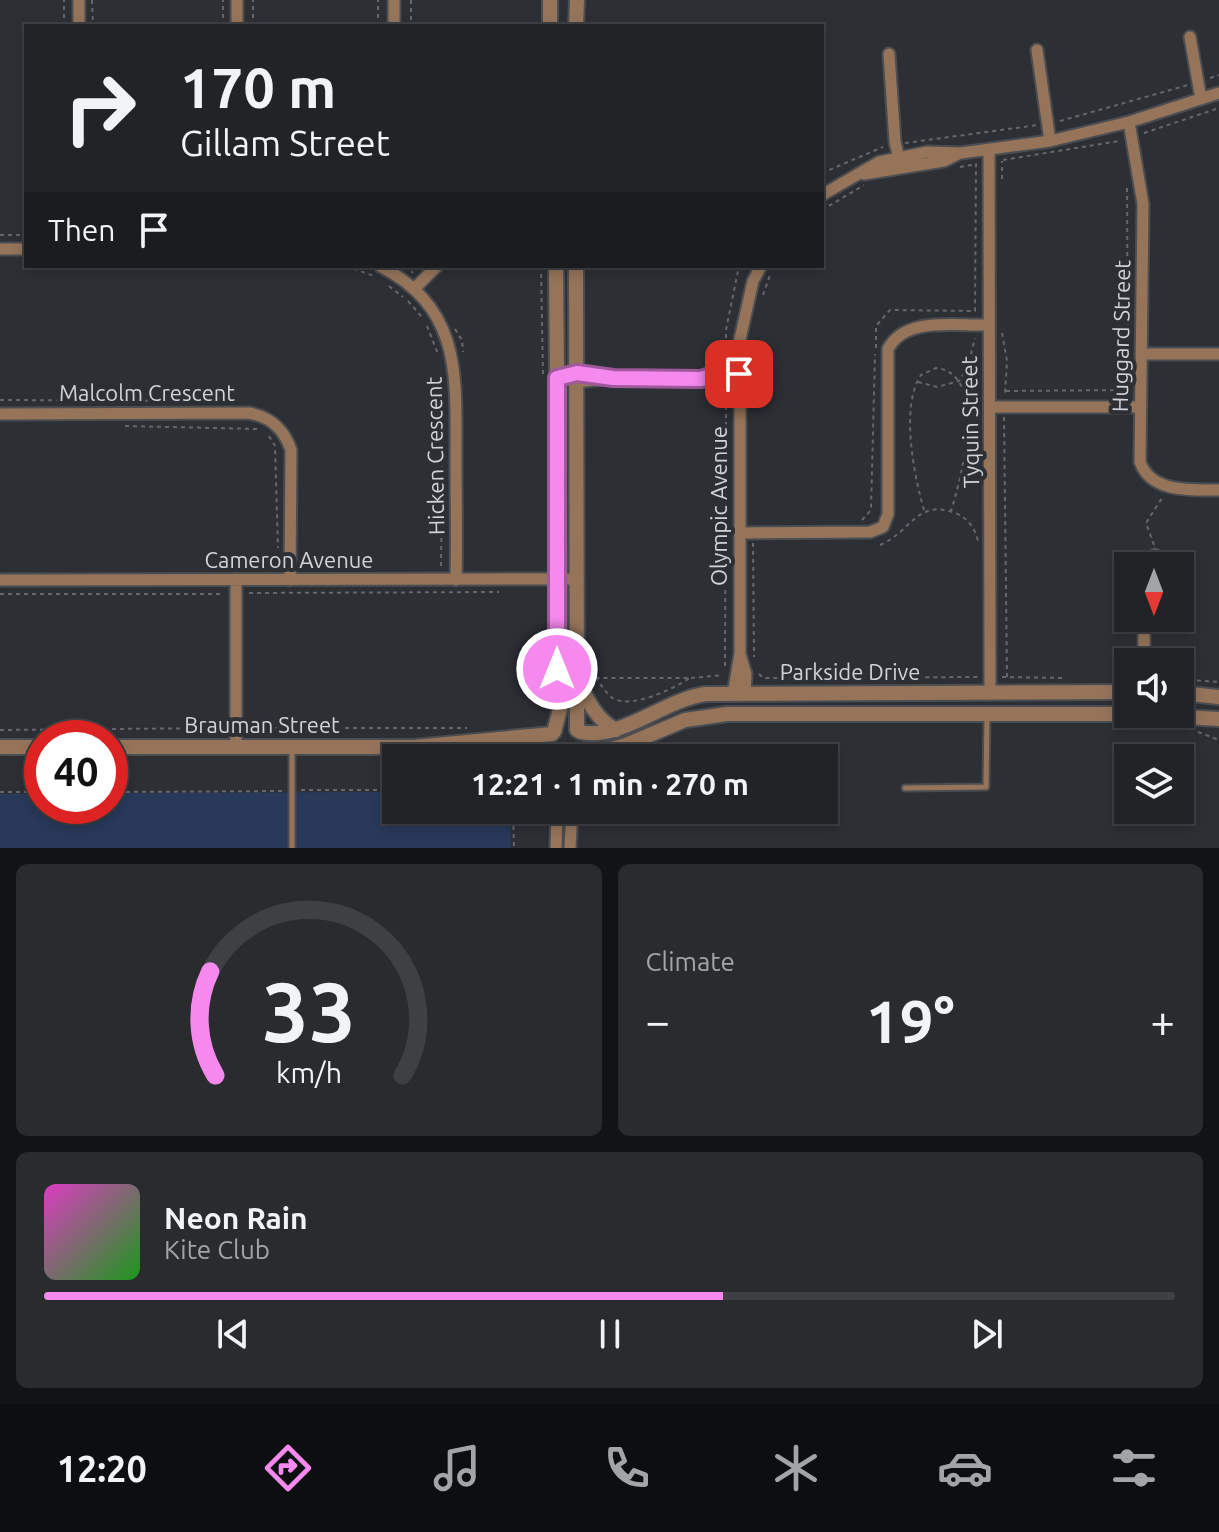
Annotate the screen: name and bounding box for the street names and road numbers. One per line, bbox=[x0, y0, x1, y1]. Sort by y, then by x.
street label: Huggard Street bbox=[1107, 259, 1134, 412]
street label: Tyquin Street bbox=[956, 355, 983, 488]
street label: Hicken Crescent bbox=[421, 376, 448, 535]
street label: Malcolm Crescent bbox=[59, 380, 235, 405]
street label: Olympic Avenue bbox=[706, 426, 731, 586]
street label: Cameron Avenue bbox=[205, 547, 373, 572]
street label: Parkside Drive bbox=[780, 659, 920, 684]
street label: Brauman Street bbox=[184, 712, 340, 737]

